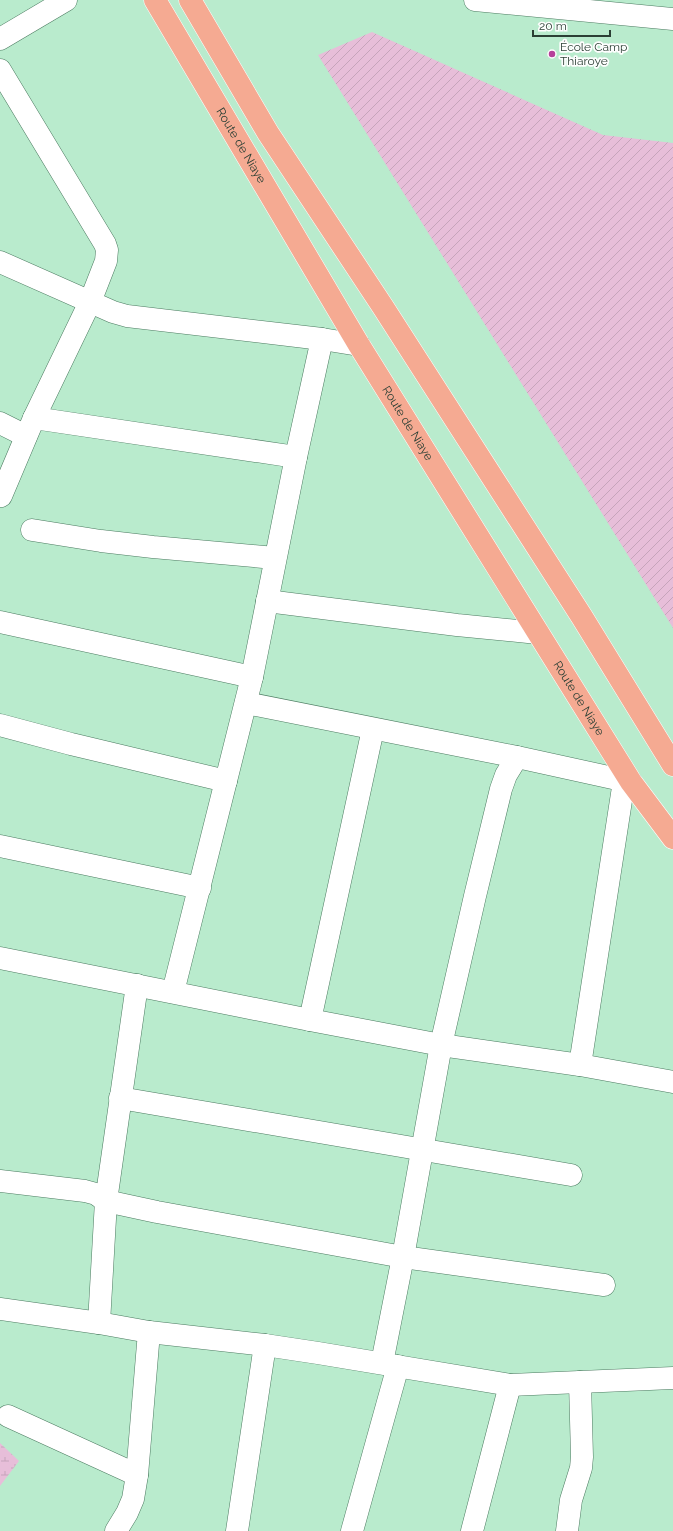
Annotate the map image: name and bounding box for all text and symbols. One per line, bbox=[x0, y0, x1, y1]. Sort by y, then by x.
scale bar bbox=[533, 12, 610, 38]
text: 20 m bbox=[539, 19, 567, 33]
place label: École Camp Thiaroye bbox=[560, 40, 627, 68]
marker: École Camp Thiaroye bbox=[547, 49, 557, 59]
street label: Route de Niaye bbox=[213, 105, 269, 186]
street label: Route de Niaye bbox=[379, 383, 436, 463]
street label: Route de Niaye bbox=[551, 659, 607, 738]

